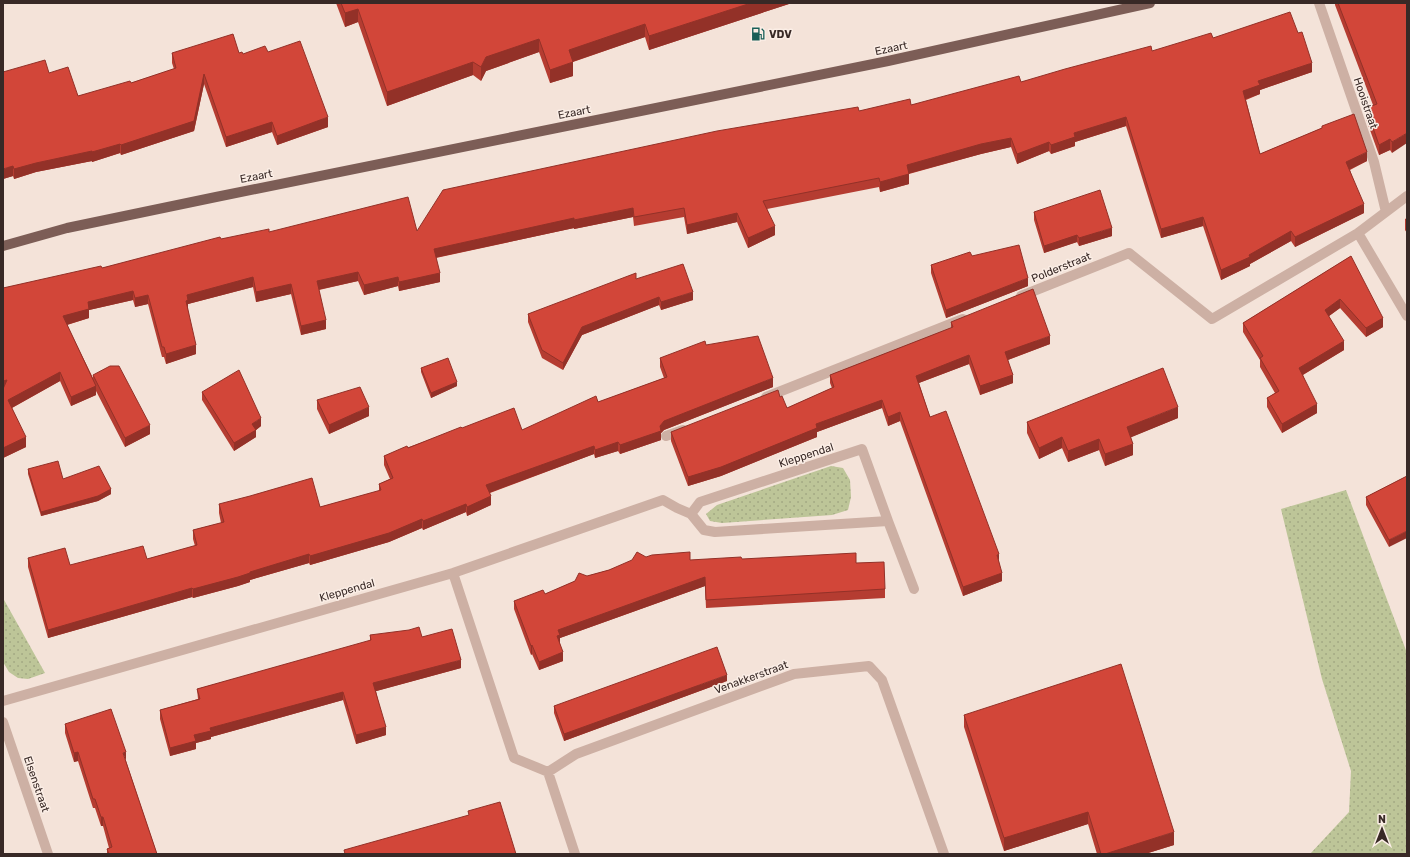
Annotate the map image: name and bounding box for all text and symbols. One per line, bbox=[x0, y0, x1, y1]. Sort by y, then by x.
fuel station icon: VDV bbox=[750, 26, 766, 42]
place label: VDV bbox=[769, 28, 792, 41]
street label: Ezaart bbox=[874, 39, 909, 58]
street label: Hooistraat bbox=[1351, 76, 1381, 131]
street label: Ezaart bbox=[557, 103, 592, 122]
street label: Ezaart bbox=[239, 167, 274, 186]
street label: Polderstraat bbox=[1029, 249, 1094, 285]
street label: Kleppendal bbox=[777, 441, 835, 470]
street label: Kleppendal bbox=[318, 576, 376, 605]
street label: Venakkerstraat bbox=[713, 658, 790, 697]
street label: Elsenstraat bbox=[21, 755, 52, 814]
north arrow bbox=[1362, 809, 1402, 849]
text: N bbox=[1378, 813, 1386, 826]

